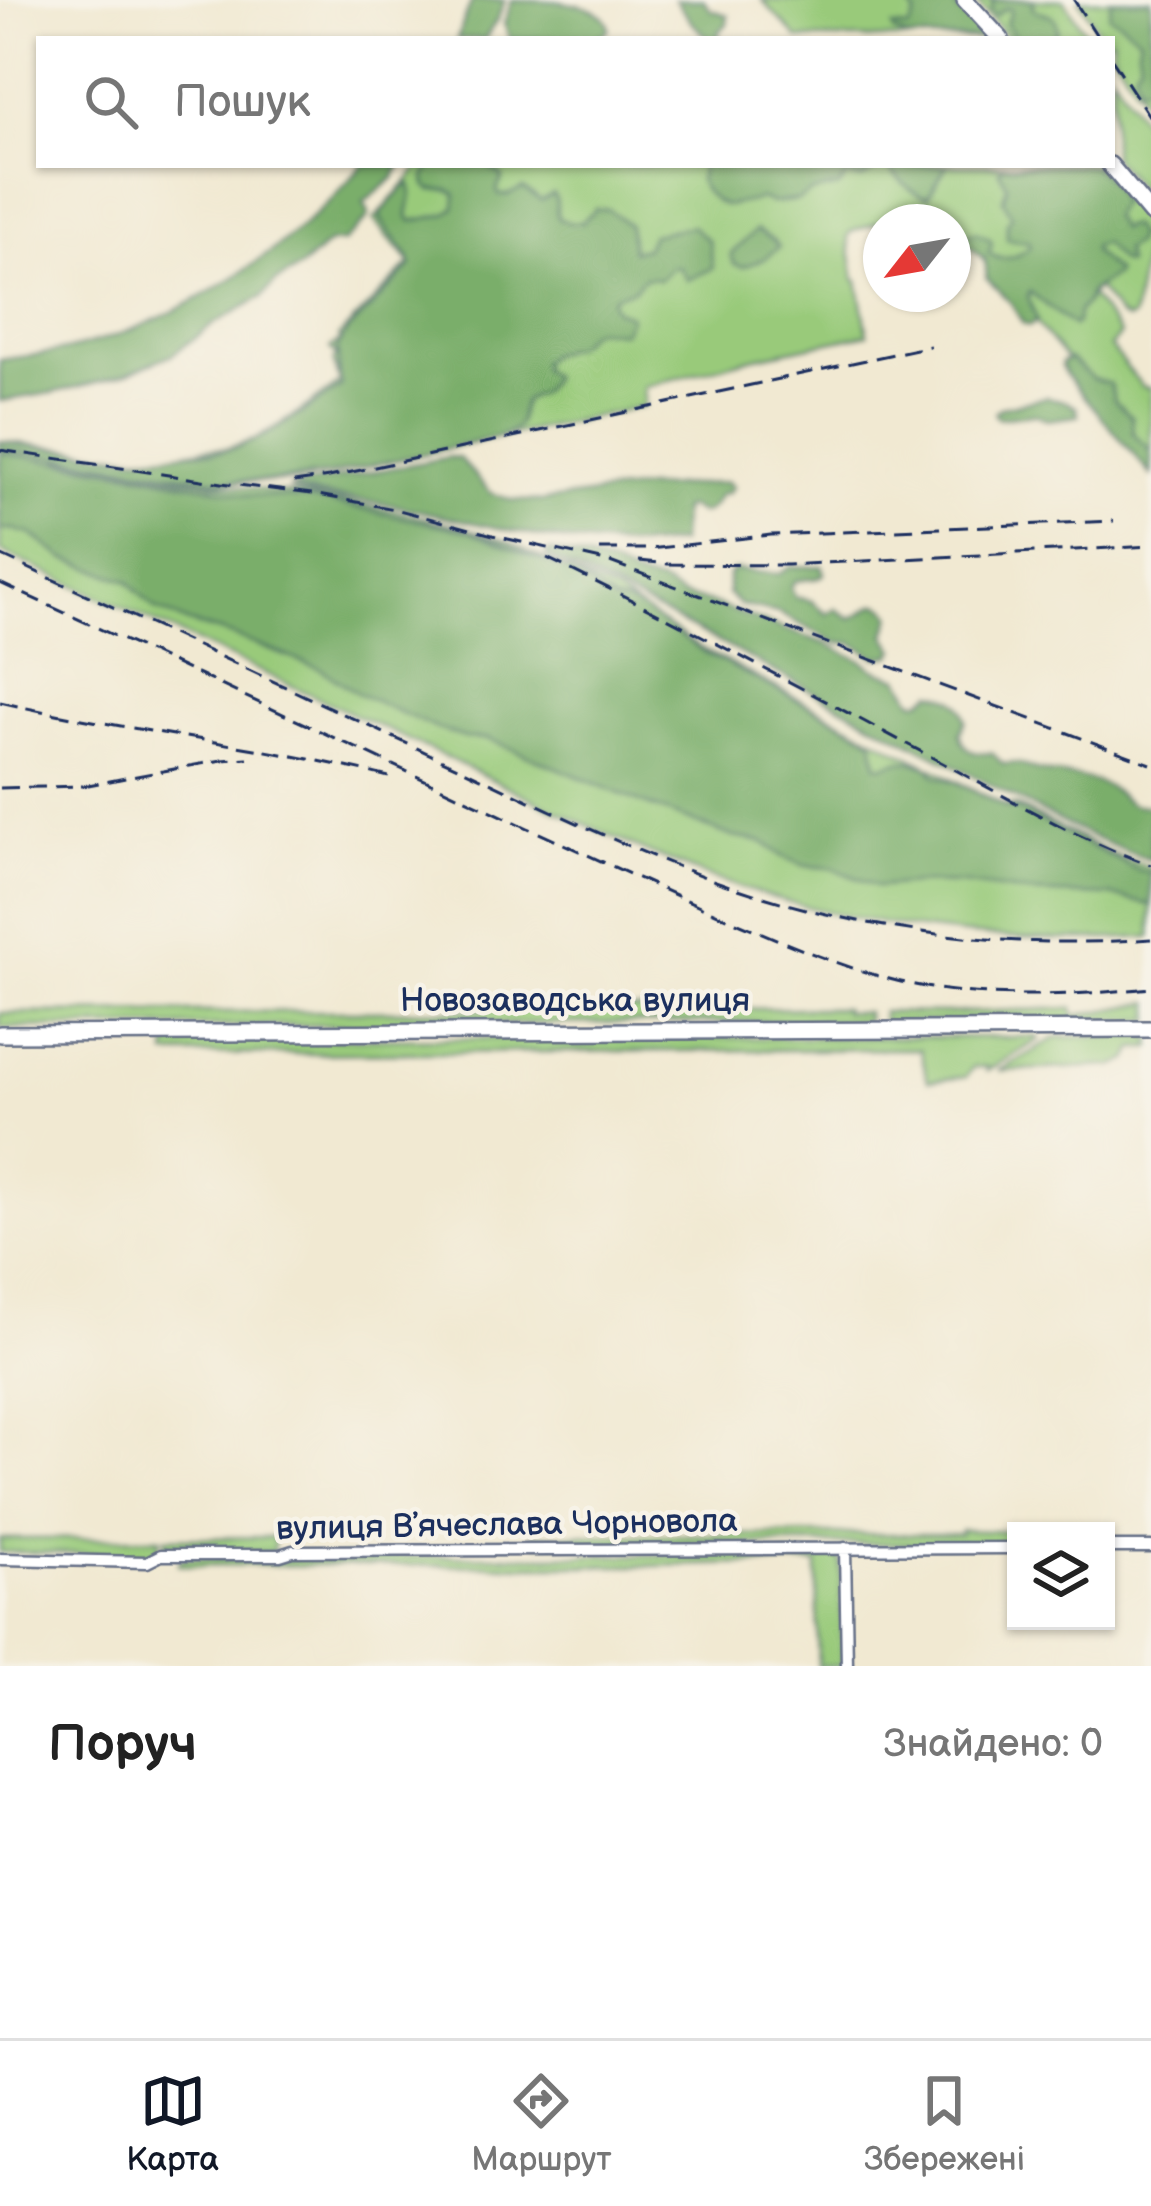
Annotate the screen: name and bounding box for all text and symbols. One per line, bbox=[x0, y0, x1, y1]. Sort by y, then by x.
search box bbox=[36, 36, 1115, 168]
icon: search bbox=[78, 69, 144, 135]
text: Пошук bbox=[174, 75, 311, 130]
north arrow bbox=[863, 204, 971, 312]
street label: Новозаводська вулиця bbox=[400, 981, 750, 1021]
street label: вулиця Вʼячеслава Чорновола bbox=[276, 1501, 738, 1549]
map controls bbox=[1007, 1522, 1115, 1630]
button: layers bbox=[1007, 1522, 1115, 1630]
text: Поруч bbox=[48, 1714, 197, 1775]
text: Знайдено: 0 bbox=[884, 1721, 1103, 1768]
tab: Карта bbox=[126, 2068, 219, 2180]
tab: Маршрут bbox=[471, 2068, 612, 2180]
tab: Збережені bbox=[864, 2068, 1025, 2180]

